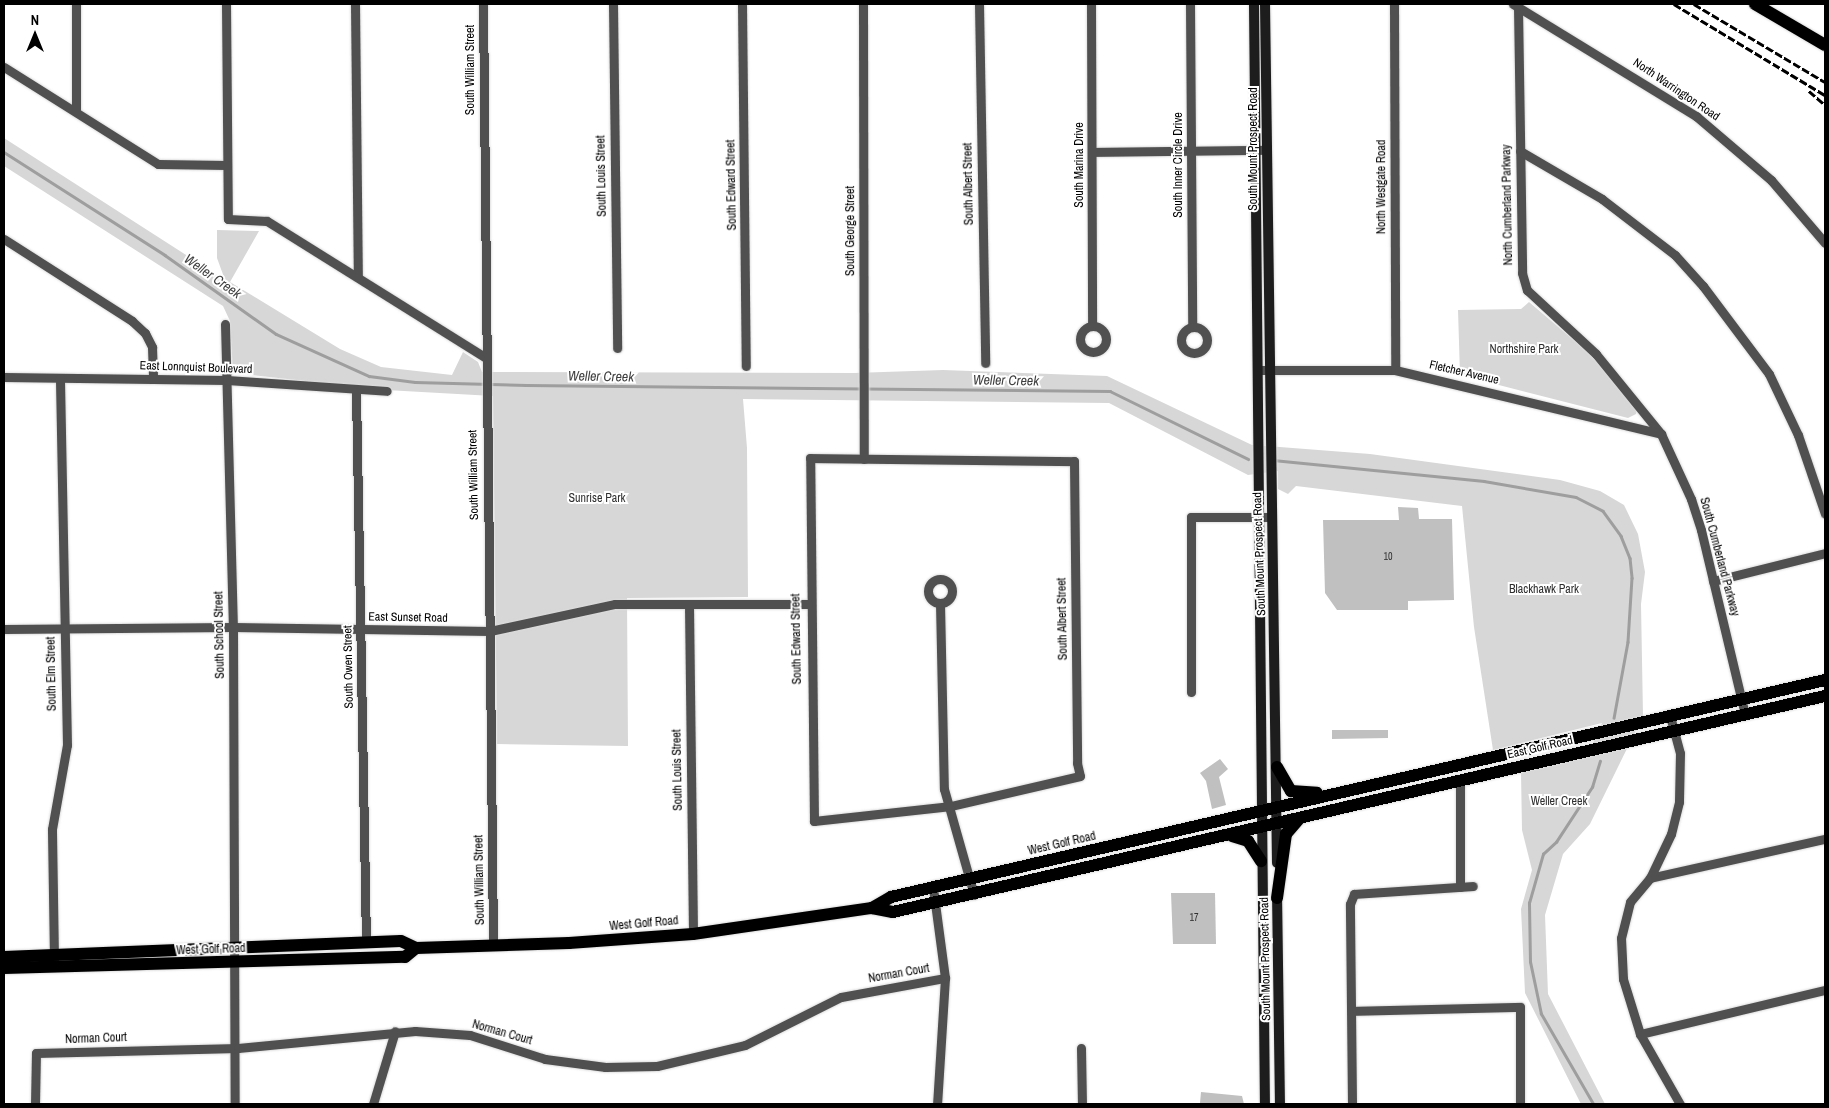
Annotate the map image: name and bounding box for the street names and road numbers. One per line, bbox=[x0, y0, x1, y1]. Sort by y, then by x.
street label: South William Street bbox=[464, 25, 478, 115]
street label: North Warrington Road bbox=[1630, 56, 1722, 124]
street label: South Mount Prospect Road bbox=[1247, 87, 1261, 211]
street label: South Inner Circle Drive bbox=[1172, 112, 1186, 218]
street label: South Marina Drive bbox=[1073, 122, 1087, 208]
street label: South Louis Street bbox=[594, 135, 610, 217]
street label: South Edward Street bbox=[724, 139, 740, 231]
street label: North Westgate Road bbox=[1375, 140, 1389, 234]
street label: South Albert Street bbox=[961, 142, 977, 226]
street label: North Cumberland Parkway bbox=[1500, 144, 1516, 266]
street label: South George Street bbox=[844, 186, 858, 276]
street label: Fletcher Avenue bbox=[1428, 358, 1500, 388]
street label: East Lonnquist Boulevard bbox=[139, 359, 253, 377]
street label: South William Street bbox=[466, 430, 482, 520]
street label: South Mount Prospect Road bbox=[1251, 492, 1269, 616]
street label: South Cumberland Parkway bbox=[1696, 496, 1742, 618]
street label: South Albert Street bbox=[1055, 577, 1071, 661]
street label: South School Street bbox=[212, 591, 228, 679]
street label: South Edward Street bbox=[789, 593, 805, 685]
street label: East Sunset Road bbox=[368, 610, 448, 626]
street label: South Owen Street bbox=[341, 625, 357, 709]
street label: South Elm Street bbox=[44, 637, 60, 711]
street label: South Louis Street bbox=[670, 729, 686, 811]
street label: East Golf Road bbox=[1506, 733, 1574, 763]
street label: West Golf Road bbox=[1027, 829, 1097, 859]
street label: South William Street bbox=[472, 835, 488, 925]
street label: South Mount Prospect Road bbox=[1258, 897, 1274, 1021]
street label: West Golf Road bbox=[609, 914, 679, 934]
street label: West Golf Road bbox=[176, 942, 246, 958]
street label: Norman Court bbox=[867, 962, 931, 986]
street label: Norman Court bbox=[470, 1018, 534, 1048]
street label: Norman Court bbox=[65, 1031, 127, 1047]

